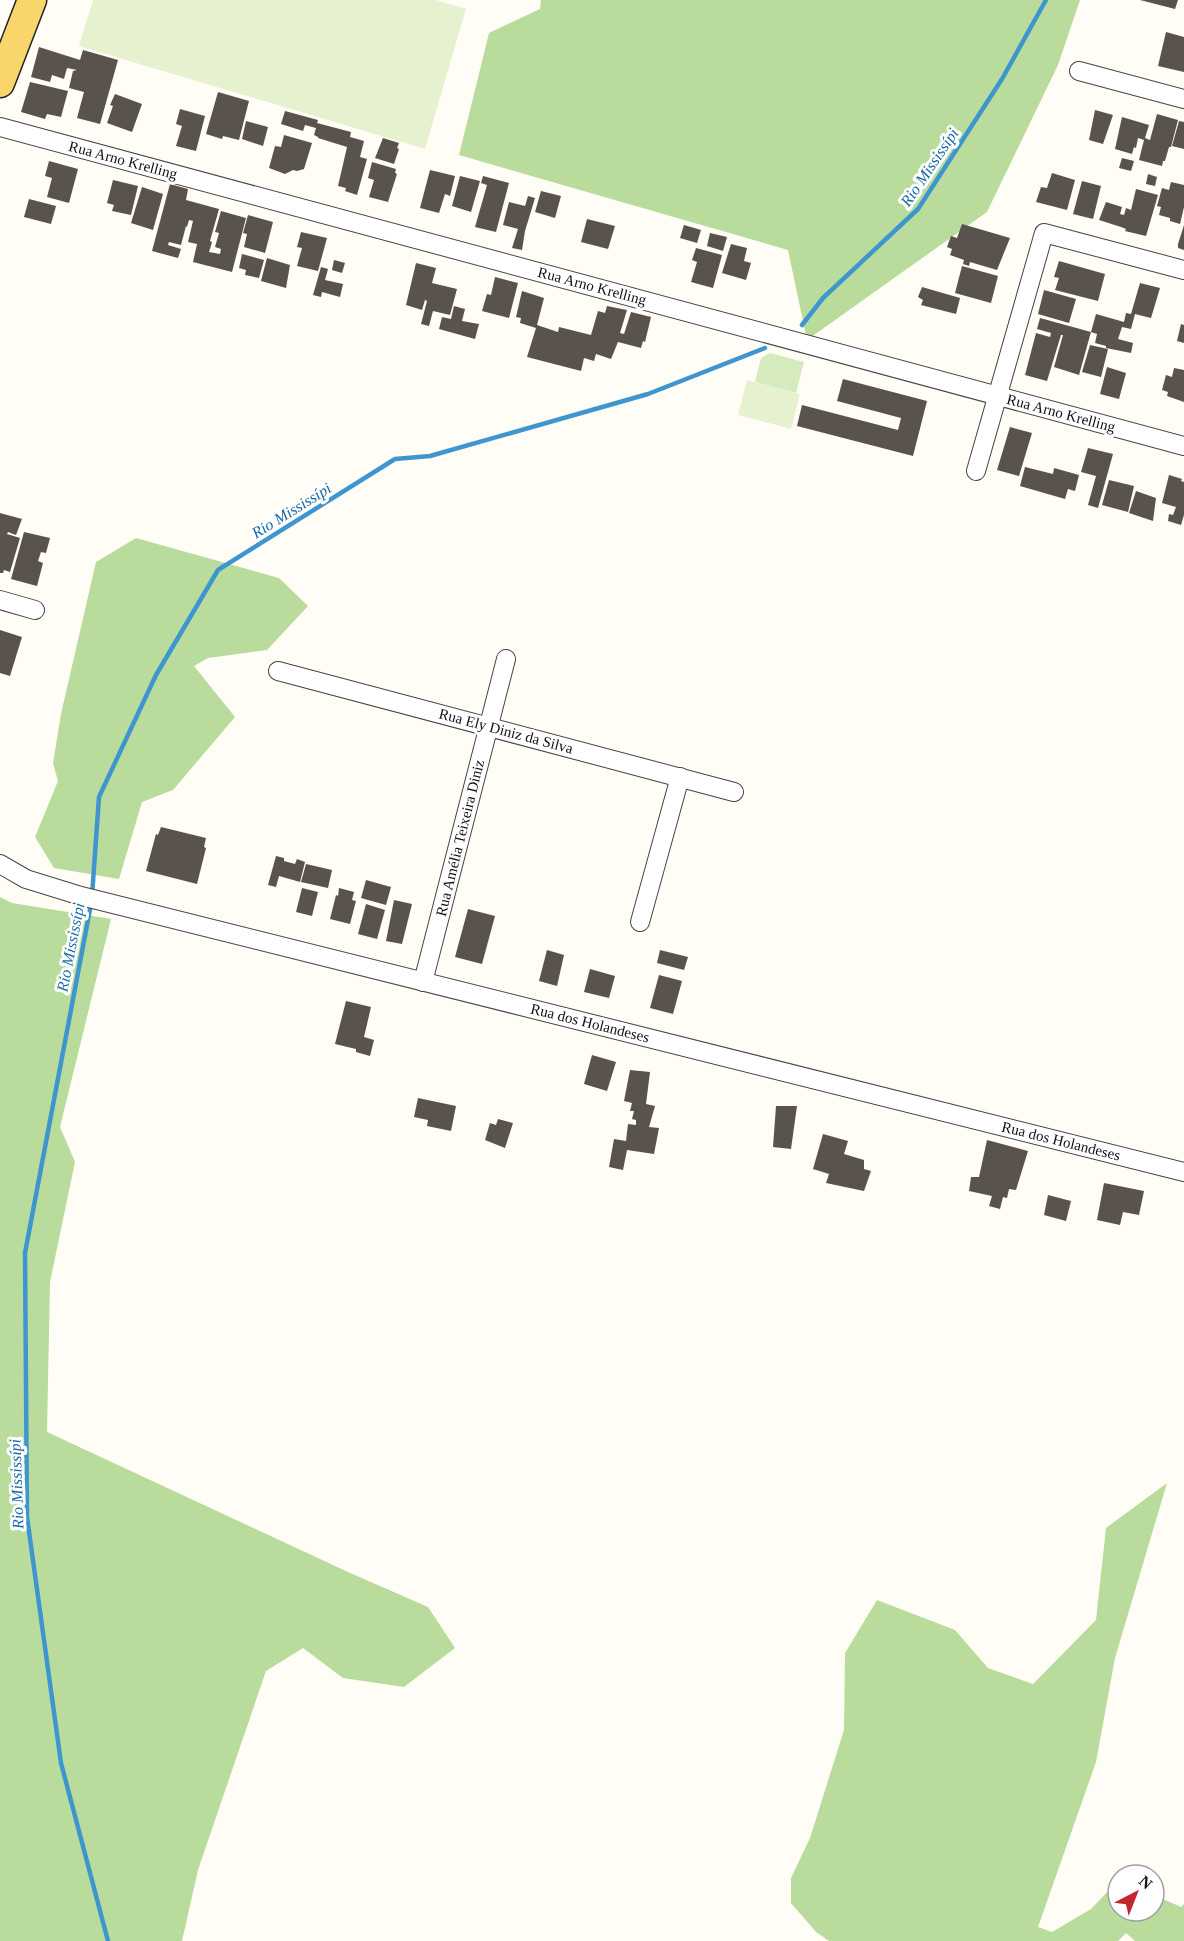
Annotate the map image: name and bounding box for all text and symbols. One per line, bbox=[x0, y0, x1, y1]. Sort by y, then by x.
water label: Rio Mississípi bbox=[897, 125, 963, 211]
street label: Rua Arno Krelling bbox=[67, 138, 179, 182]
street label: Rua Arno Krelling bbox=[536, 264, 648, 308]
street label: Rua Arno Krelling bbox=[1005, 391, 1117, 435]
water label: Rio Mississípi bbox=[248, 479, 335, 543]
street label: Rua Ely Diniz da Silva bbox=[437, 705, 575, 757]
street label: Rua Amélia Teixeira Diniz bbox=[433, 758, 487, 918]
water label: Rio Mississípi bbox=[53, 901, 88, 994]
street label: Rua dos Holandeses bbox=[529, 1001, 651, 1046]
street label: Rua dos Holandeses bbox=[1000, 1119, 1122, 1164]
water label: Rio Mississípi bbox=[6, 1439, 28, 1530]
north arrow bbox=[1106, 1863, 1166, 1923]
text: N bbox=[1136, 1872, 1156, 1893]

